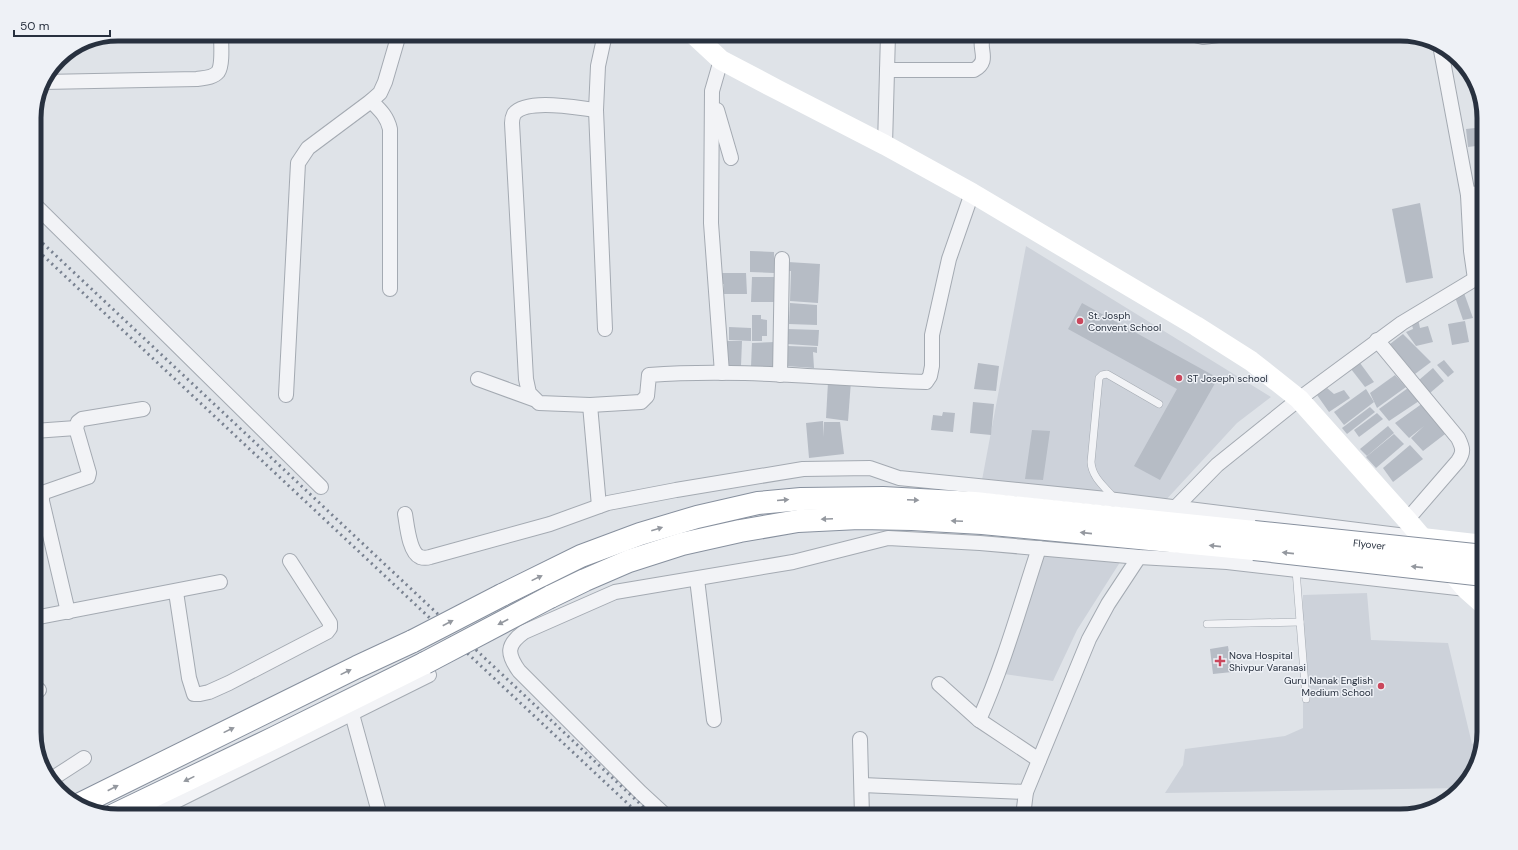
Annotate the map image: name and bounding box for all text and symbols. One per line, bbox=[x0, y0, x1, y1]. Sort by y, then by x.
scale bar bbox=[14, 12, 110, 38]
text: 50 m bbox=[20, 18, 49, 34]
place label: St. Josph Convent School bbox=[1088, 309, 1161, 334]
marker: St. Josph Convent School bbox=[1075, 316, 1085, 326]
place label: ST Joseph school bbox=[1187, 372, 1268, 385]
marker: ST Joseph school bbox=[1174, 373, 1184, 383]
one-way arrow bbox=[907, 496, 919, 503]
one-way arrow bbox=[777, 497, 789, 504]
one-way arrow bbox=[821, 516, 833, 523]
one-way arrow bbox=[951, 518, 963, 525]
one-way arrow bbox=[651, 526, 663, 532]
one-way arrow bbox=[1080, 530, 1092, 536]
street label: Flyover bbox=[1352, 536, 1387, 552]
one-way arrow bbox=[1209, 542, 1221, 549]
one-way arrow bbox=[1282, 550, 1294, 556]
one-way arrow bbox=[1411, 564, 1423, 570]
one-way arrow bbox=[531, 575, 542, 581]
one-way arrow bbox=[497, 619, 509, 625]
one-way arrow bbox=[442, 620, 453, 626]
place label: Nova Hospital Shivpur Varanasi bbox=[1229, 649, 1306, 674]
marker: Nova Hospital Shivpur Varanasi bbox=[1214, 655, 1226, 667]
one-way arrow bbox=[340, 669, 352, 675]
place label: Guru Nanak English Medium School bbox=[1284, 674, 1373, 699]
marker: Guru Nanak English Medium School bbox=[1376, 681, 1386, 691]
one-way arrow bbox=[224, 727, 235, 733]
one-way arrow bbox=[183, 776, 195, 782]
one-way arrow bbox=[107, 785, 119, 791]

